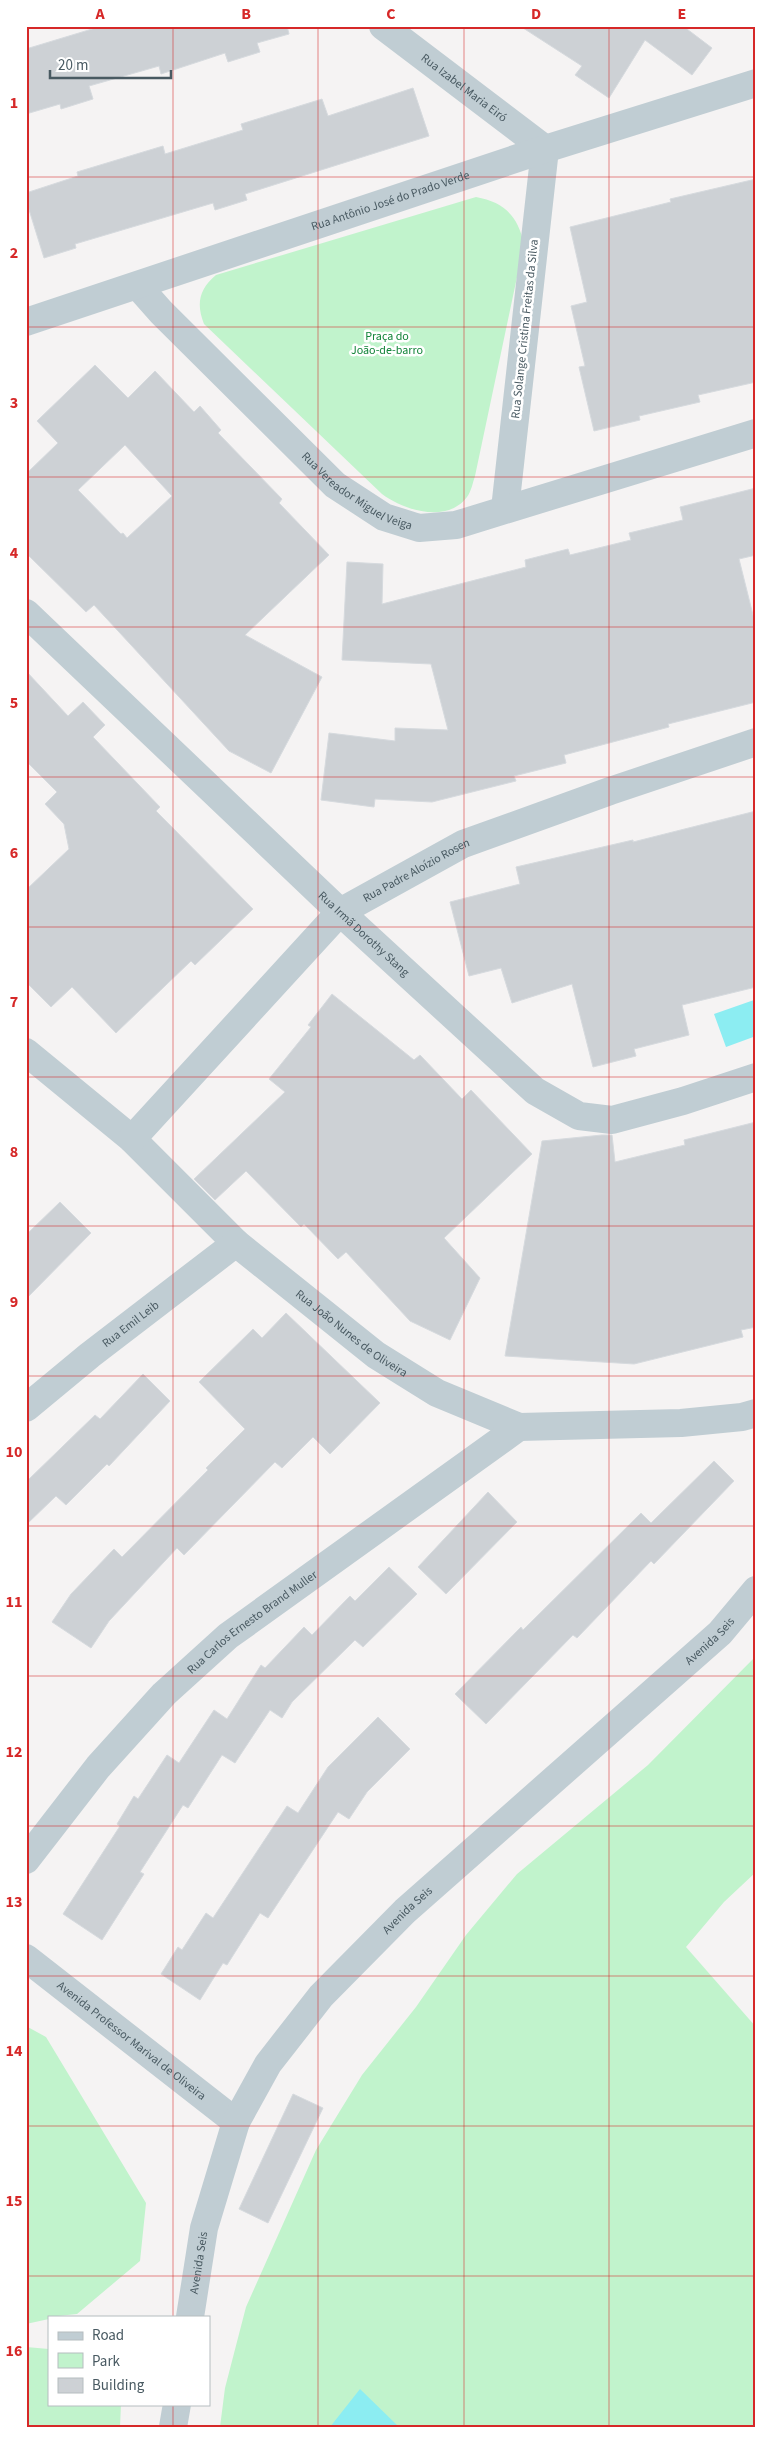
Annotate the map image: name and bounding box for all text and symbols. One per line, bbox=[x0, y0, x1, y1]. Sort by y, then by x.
text: A bbox=[94, 3, 105, 25]
text: B bbox=[241, 3, 251, 25]
text: C bbox=[386, 3, 396, 25]
text: D bbox=[531, 3, 541, 25]
text: E bbox=[678, 3, 686, 25]
scale bar bbox=[50, 48, 171, 80]
street label: Rua Izabel Maria Eiró bbox=[418, 49, 511, 126]
text: 20 m bbox=[58, 55, 88, 76]
text: 1 bbox=[10, 92, 18, 114]
street label: Rua Antônio José do Prado Verde bbox=[309, 166, 472, 235]
street label: Rua Solange Cristina Freitas da Silva bbox=[507, 238, 543, 420]
text: 2 bbox=[10, 242, 18, 264]
park label: Praça do João-de-barro bbox=[351, 328, 423, 359]
text: 3 bbox=[10, 392, 18, 414]
street label: Rua Vereador Miguel Veiga bbox=[298, 448, 415, 534]
text: 4 bbox=[10, 542, 19, 564]
text: 5 bbox=[10, 692, 18, 714]
street label: Rua Padre Aloízio Rosen bbox=[360, 834, 472, 906]
text: 6 bbox=[10, 842, 18, 864]
street label: Rua Irmã Dorothy Stang bbox=[314, 887, 413, 980]
text: 7 bbox=[10, 991, 18, 1013]
text: 8 bbox=[10, 1141, 18, 1163]
street label: Rua João Nunes de Oliveira bbox=[292, 1285, 411, 1381]
text: 9 bbox=[10, 1291, 18, 1313]
street label: Rua Emil Leib bbox=[98, 1296, 163, 1351]
text: 10 bbox=[6, 1441, 22, 1463]
street label: Rua Carlos Ernesto Brand Muller bbox=[183, 1566, 321, 1678]
text: 11 bbox=[6, 1591, 22, 1613]
street label: Avenida Seis bbox=[681, 1613, 738, 1669]
text: 12 bbox=[6, 1741, 22, 1763]
street label: Avenida Seis bbox=[378, 1882, 436, 1938]
text: 13 bbox=[6, 1891, 22, 1913]
street label: Avenida Professor Marival de Oliveira bbox=[54, 1977, 210, 2104]
text: 14 bbox=[6, 2040, 23, 2062]
text: 15 bbox=[6, 2190, 22, 2212]
street label: Avenida Seis bbox=[185, 2230, 212, 2295]
legend bbox=[48, 2316, 210, 2406]
text: Road bbox=[92, 2325, 124, 2346]
text: 16 bbox=[6, 2340, 22, 2362]
text: Park bbox=[92, 2351, 121, 2372]
text: Building bbox=[92, 2375, 145, 2396]

